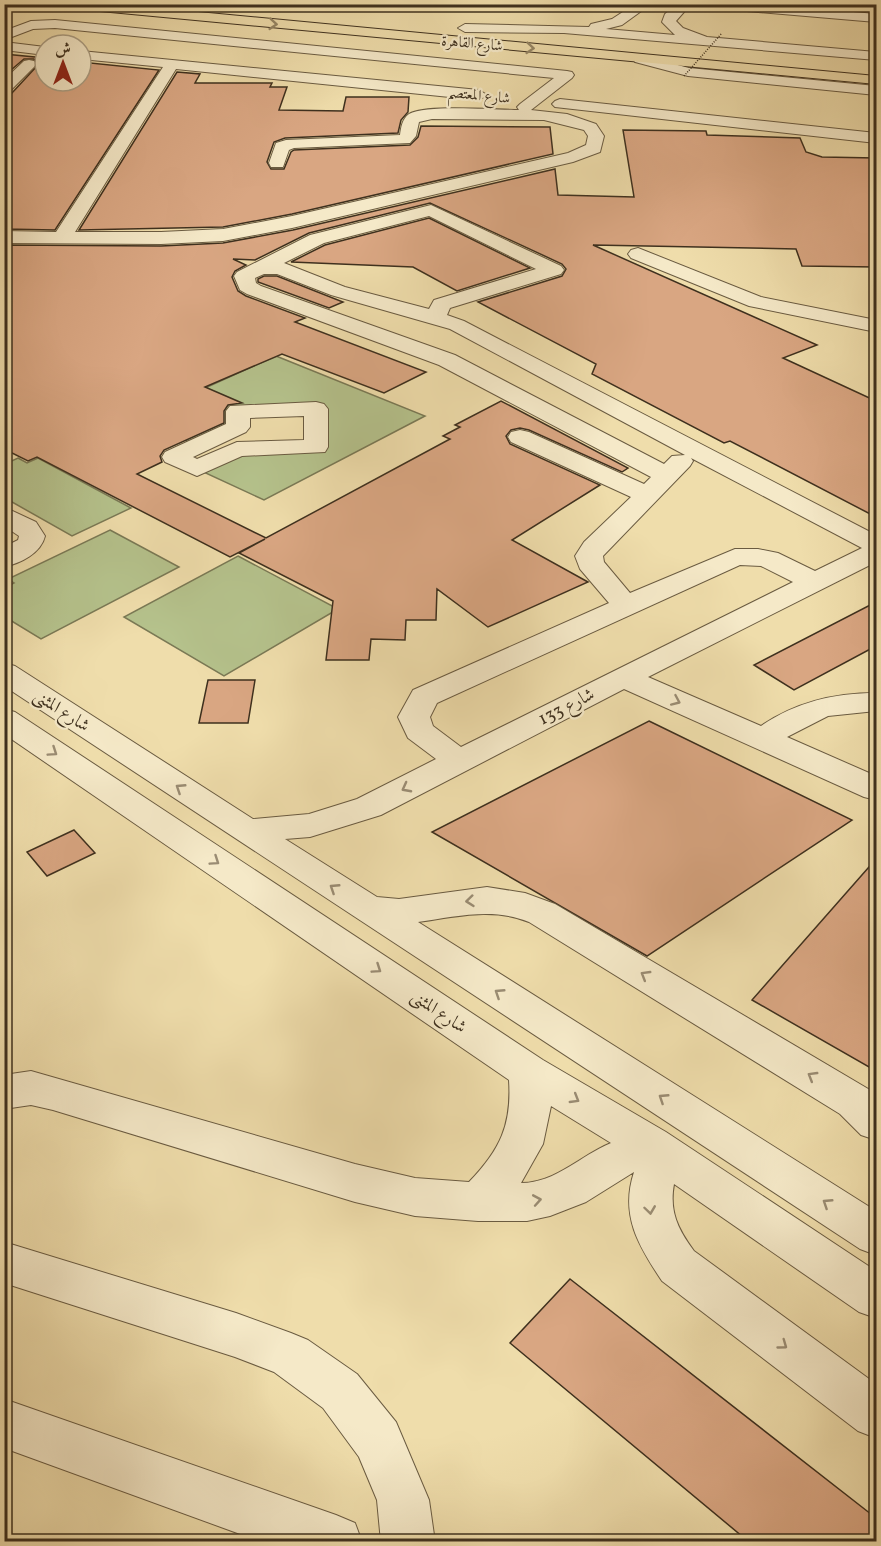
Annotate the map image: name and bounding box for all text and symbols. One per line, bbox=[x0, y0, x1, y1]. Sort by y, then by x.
one-way arrow bbox=[268, 17, 277, 30]
street label: شارع القاهرة bbox=[440, 31, 503, 59]
north arrow bbox=[33, 33, 93, 93]
text: ش bbox=[55, 39, 71, 61]
one-way arrow bbox=[525, 42, 534, 55]
street label: شارع المعتصم bbox=[446, 83, 511, 113]
street label: شارع 133 bbox=[534, 683, 600, 733]
street label: شارع المثنى bbox=[28, 684, 94, 740]
one-way arrow bbox=[670, 694, 681, 706]
one-way arrow bbox=[46, 745, 57, 756]
one-way arrow bbox=[402, 780, 413, 792]
one-way arrow bbox=[176, 784, 187, 795]
one-way arrow bbox=[209, 853, 219, 865]
one-way arrow bbox=[330, 884, 341, 895]
one-way arrow bbox=[465, 894, 474, 907]
one-way arrow bbox=[370, 962, 381, 973]
one-way arrow bbox=[641, 971, 651, 983]
street label: شارع المثنى bbox=[405, 984, 471, 1041]
one-way arrow bbox=[495, 989, 506, 1000]
one-way arrow bbox=[808, 1072, 818, 1084]
one-way arrow bbox=[569, 1092, 579, 1104]
one-way arrow bbox=[659, 1094, 670, 1105]
one-way arrow bbox=[531, 1194, 541, 1207]
one-way arrow bbox=[823, 1199, 833, 1211]
one-way arrow bbox=[644, 1206, 656, 1215]
one-way arrow bbox=[777, 1338, 788, 1349]

